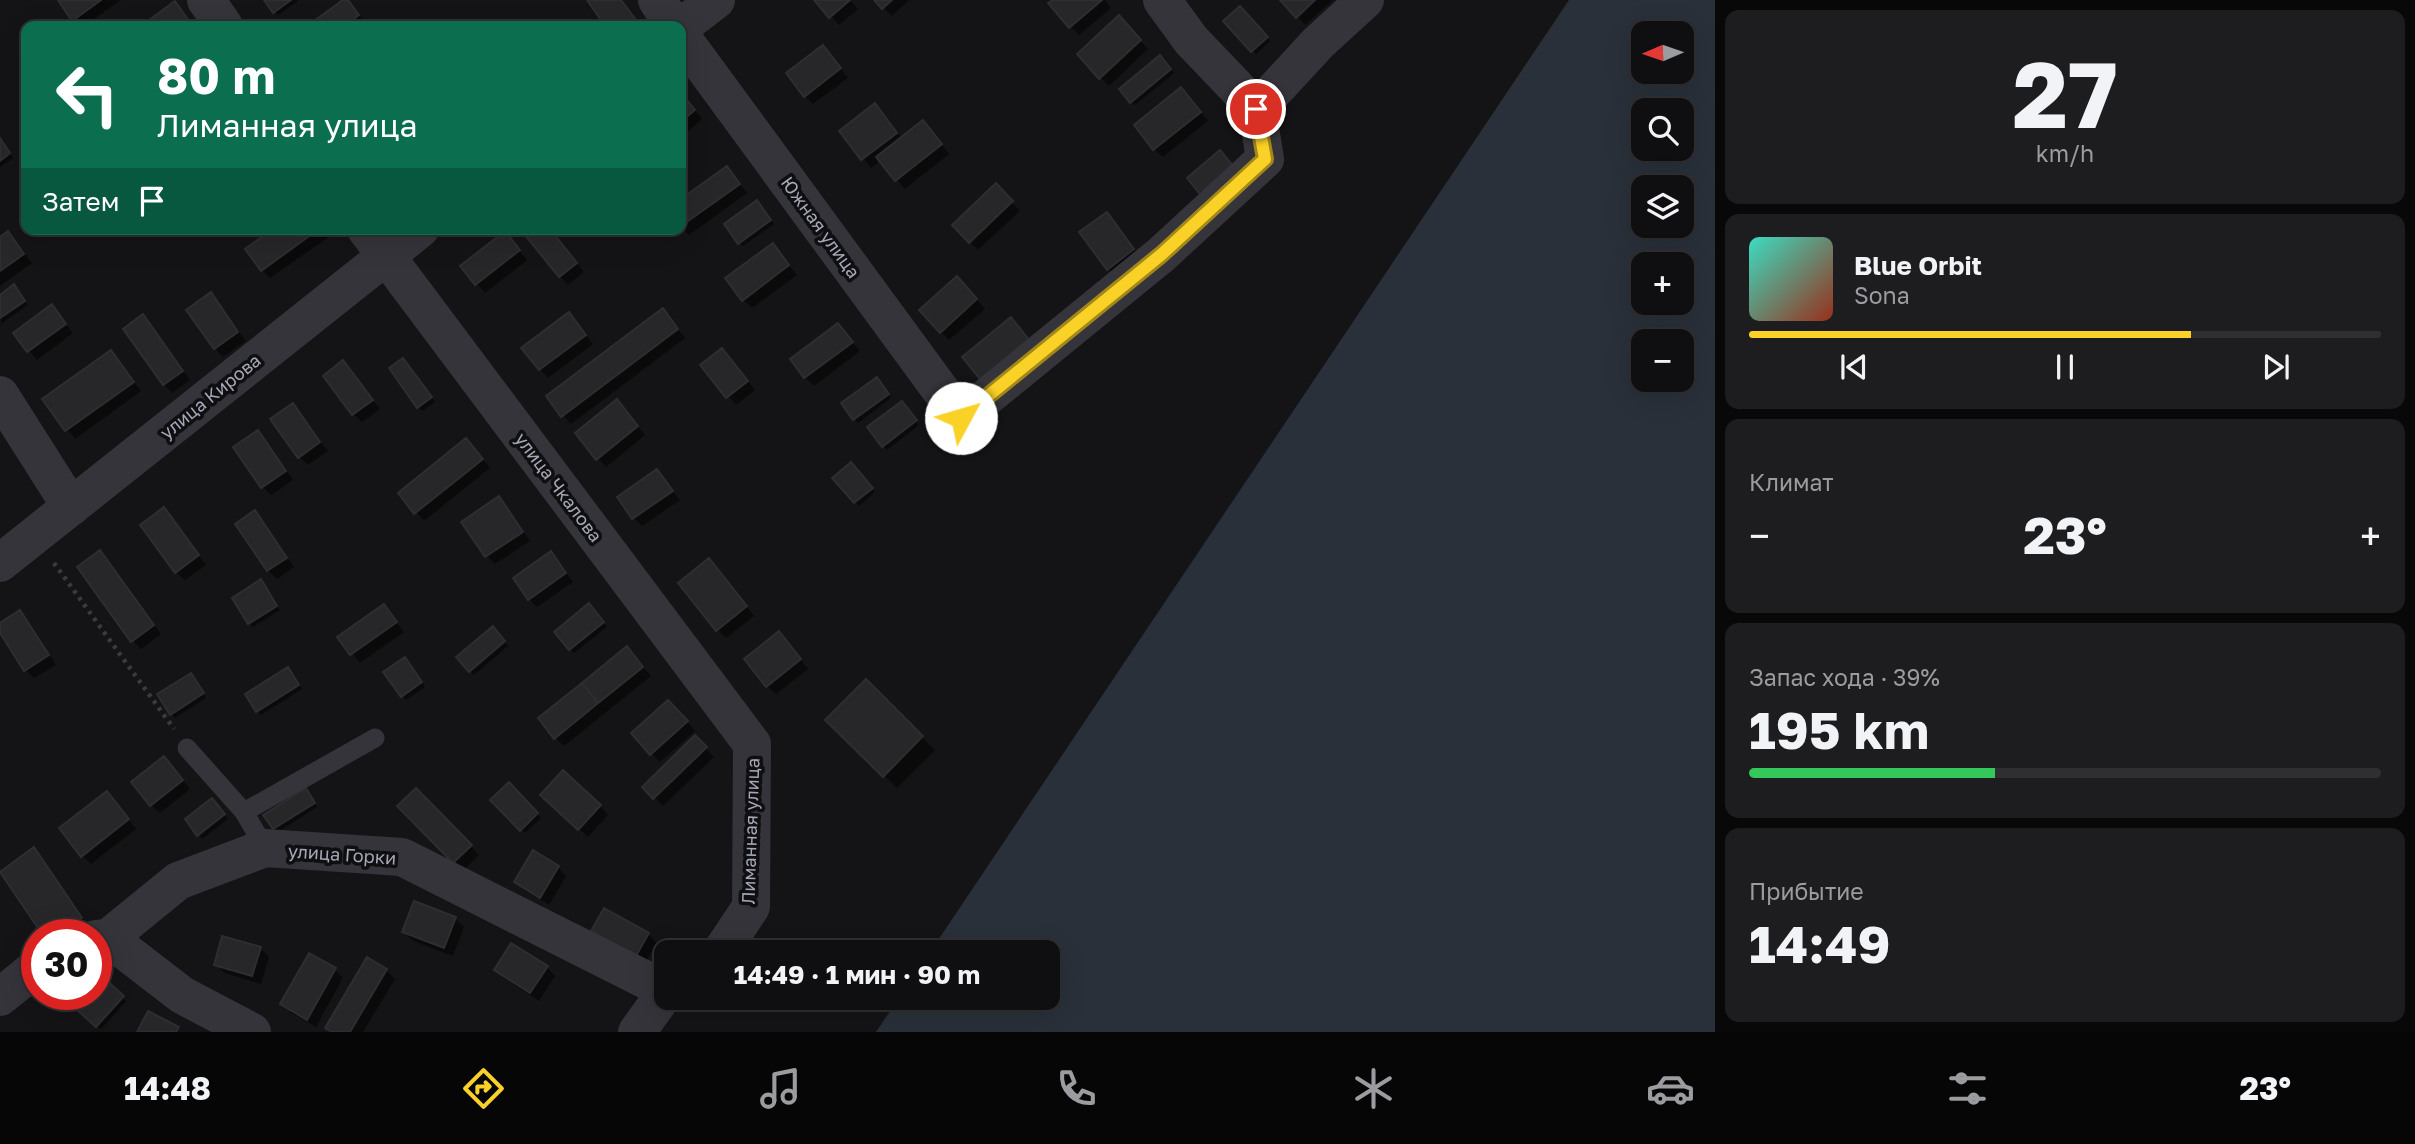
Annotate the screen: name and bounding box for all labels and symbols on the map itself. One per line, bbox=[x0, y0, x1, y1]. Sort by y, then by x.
north arrow bbox=[1631, 21, 1694, 84]
pin bbox=[1226, 79, 1286, 139]
street label: Южная улица bbox=[777, 172, 865, 282]
street label: улица Кирова bbox=[155, 349, 265, 443]
position arrow bbox=[924, 381, 998, 455]
street label: улица Чкалова bbox=[511, 428, 607, 546]
street label: Лиманная улица bbox=[736, 757, 764, 905]
street label: улица Горки bbox=[287, 839, 397, 869]
speed limit sign: 30 bbox=[21, 919, 112, 1010]

